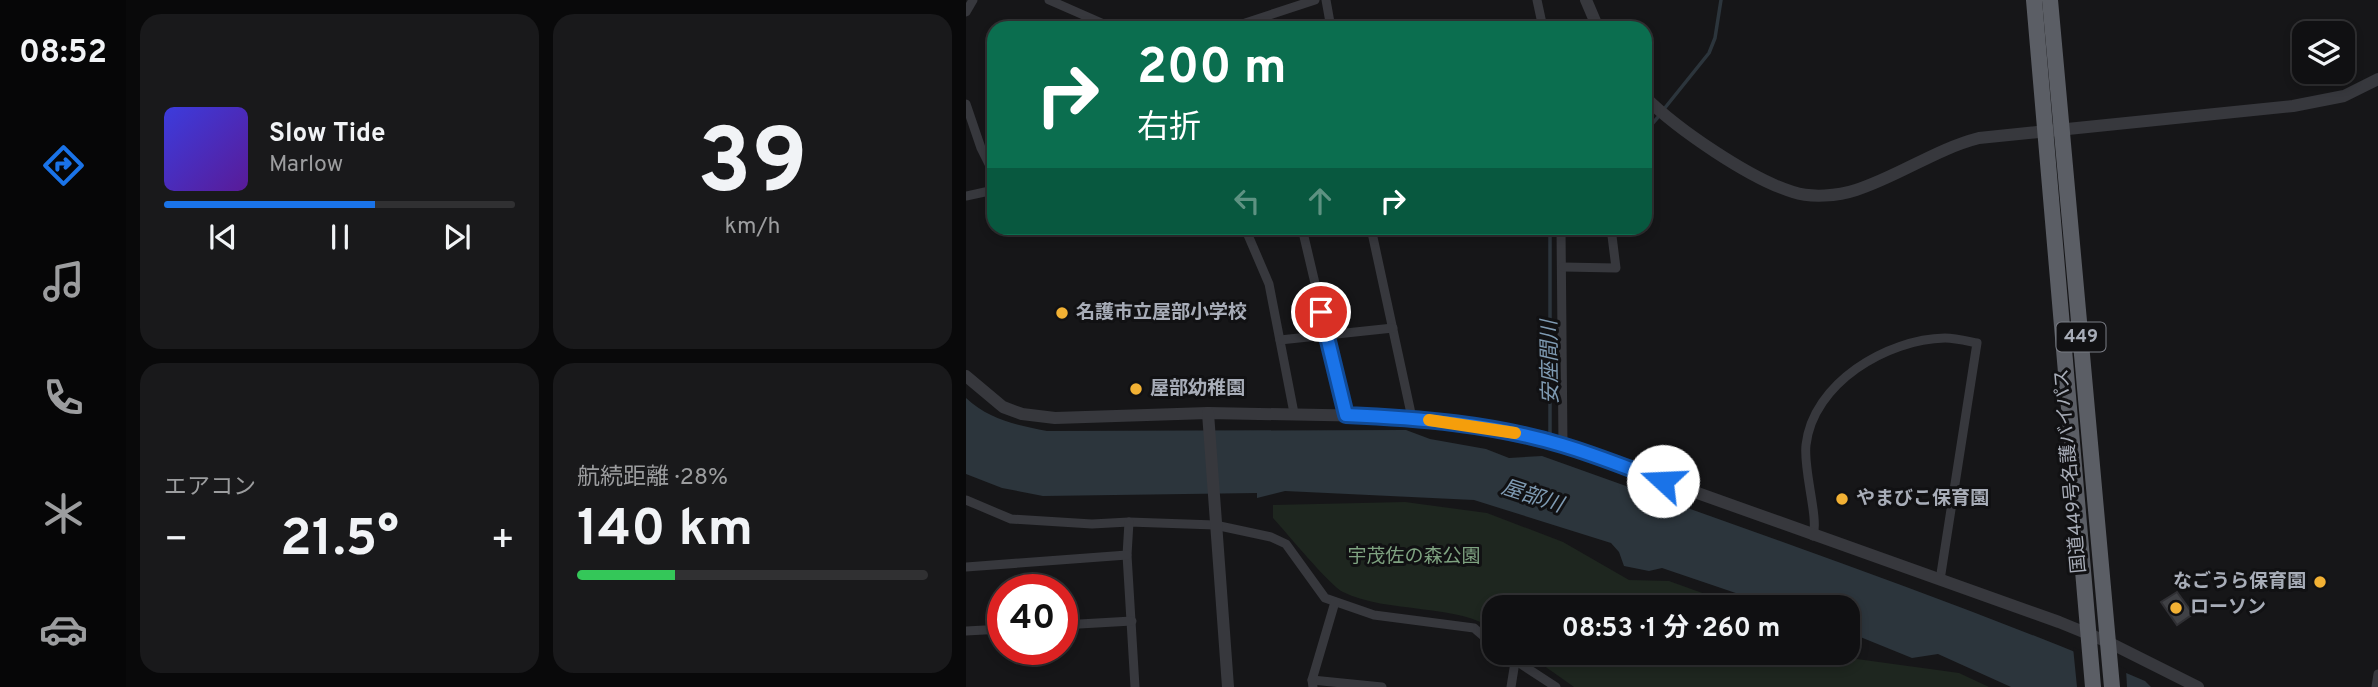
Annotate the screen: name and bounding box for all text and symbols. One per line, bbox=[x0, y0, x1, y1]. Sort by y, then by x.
map controls bbox=[2292, 21, 2355, 84]
button: layers bbox=[2292, 21, 2355, 84]
text: 08:52 bbox=[19, 34, 107, 74]
text: 200 m bbox=[1137, 39, 1287, 101]
icon: right bbox=[1022, 49, 1113, 140]
text: 右折 bbox=[1137, 109, 1201, 149]
text: 39 bbox=[697, 110, 808, 225]
text: Slow Tide bbox=[269, 118, 386, 151]
icon: directions bbox=[39, 141, 88, 190]
text: Marlow bbox=[269, 151, 343, 180]
icon: left bbox=[1228, 182, 1266, 220]
icon: ahead bbox=[1301, 182, 1339, 220]
icon: right bbox=[1374, 182, 1412, 220]
text: km/h bbox=[725, 213, 780, 242]
icon: previous bbox=[204, 218, 242, 256]
icon: pause bbox=[321, 218, 359, 256]
icon: next bbox=[438, 218, 476, 256]
icon: music bbox=[39, 257, 88, 306]
pin bbox=[1291, 282, 1351, 342]
icon: arrive bbox=[1302, 293, 1340, 331]
place label: 名護市立屋部小学校 bbox=[1076, 301, 1247, 325]
marker: 名護市立屋部小学校 bbox=[1054, 305, 1070, 321]
water label: 安座間川 bbox=[1537, 318, 1565, 404]
road number: 449 bbox=[2056, 323, 2106, 352]
street label: 国道449号名護バイパス bbox=[2050, 368, 2092, 574]
icon: phone bbox=[39, 373, 88, 422]
place label: 屋部幼稚園 bbox=[1150, 377, 1245, 401]
marker: 屋部幼稚園 bbox=[1128, 381, 1144, 397]
position arrow bbox=[1626, 444, 1700, 518]
text: 航続距離 · 28% bbox=[577, 464, 728, 493]
text: エアコン bbox=[164, 474, 256, 503]
water label: 屋部川 bbox=[1498, 474, 1568, 520]
place label: やまびこ保育園 bbox=[1856, 487, 1989, 511]
icon: climate bbox=[39, 489, 88, 538]
marker: やまびこ保育園 bbox=[1834, 491, 1850, 507]
text: 140 km bbox=[577, 498, 753, 564]
text: 21.5° bbox=[280, 508, 399, 574]
text: − bbox=[164, 517, 189, 566]
text: + bbox=[490, 517, 515, 566]
park label: 宇茂佐の森公園 bbox=[1347, 545, 1481, 569]
place label: なごうら保育園 bbox=[2173, 570, 2306, 594]
speed limit sign: 40 bbox=[987, 574, 1078, 665]
marker: なごうら保育園 bbox=[2312, 574, 2328, 590]
place label: ローソン bbox=[2190, 596, 2266, 620]
marker: ローソン bbox=[2168, 600, 2184, 616]
icon: car bbox=[39, 605, 88, 654]
text: 08:53 · 1 分 · 260 m bbox=[1562, 613, 1780, 646]

